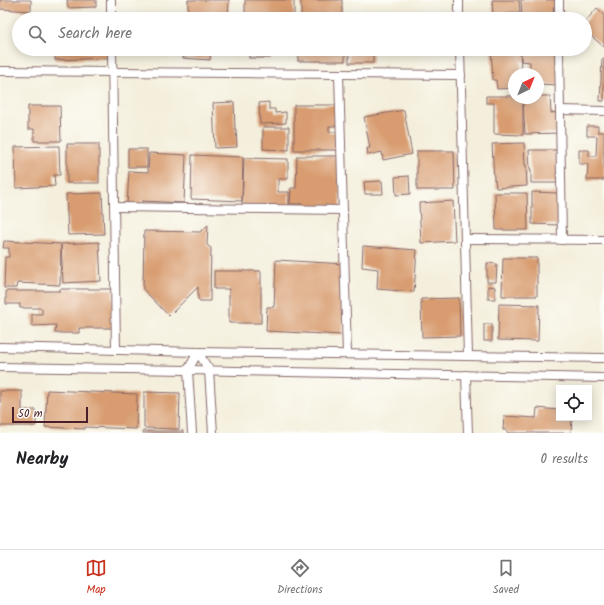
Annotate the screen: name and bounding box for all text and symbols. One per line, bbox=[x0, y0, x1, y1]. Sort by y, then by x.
search box bbox=[12, 12, 592, 56]
text: Search here bbox=[58, 22, 132, 46]
icon: search bbox=[26, 23, 48, 45]
north arrow bbox=[508, 68, 544, 104]
map controls bbox=[556, 385, 592, 421]
button: locate bbox=[556, 385, 592, 421]
scale bar bbox=[12, 405, 88, 424]
text: 50 m bbox=[18, 405, 43, 423]
text: Nearby bbox=[16, 446, 68, 473]
text: 0 results bbox=[541, 449, 588, 470]
tab: Map bbox=[85, 557, 107, 599]
tab: Directions bbox=[277, 557, 323, 599]
tab: Saved bbox=[493, 557, 519, 599]

